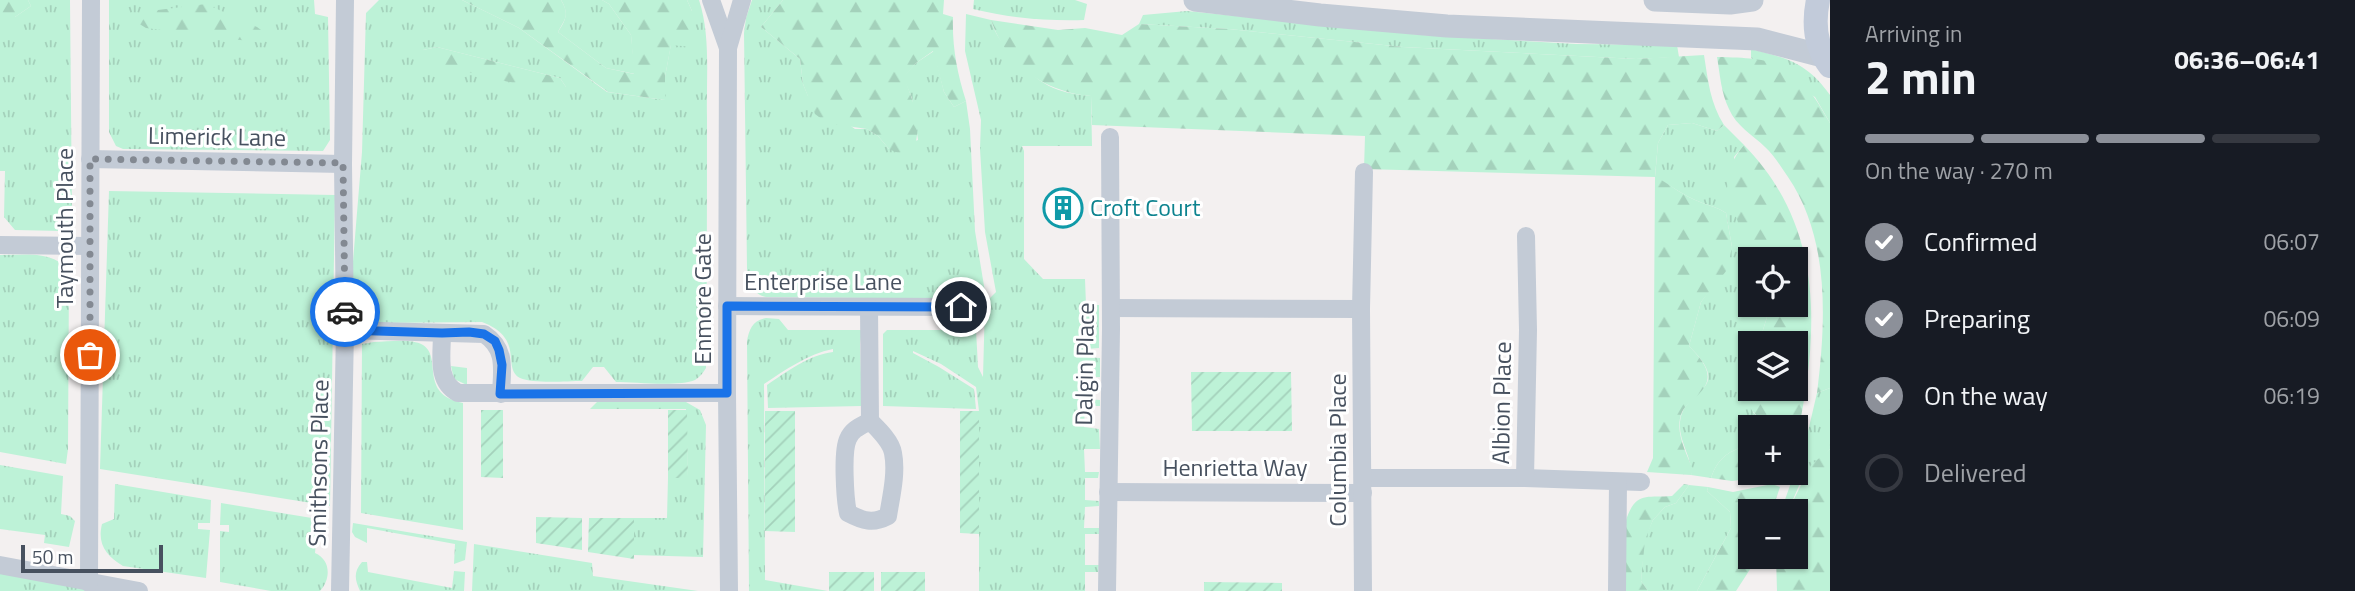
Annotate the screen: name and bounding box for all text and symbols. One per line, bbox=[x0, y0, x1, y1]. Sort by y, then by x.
text: Arriving in bbox=[1865, 16, 1962, 51]
text: 06:36–06:41 bbox=[2174, 40, 2320, 79]
text: 2 min bbox=[1865, 42, 1977, 112]
street label: Limerick Lane bbox=[148, 117, 286, 155]
street label: Taymouth Place bbox=[46, 148, 82, 308]
text: On the way · 270 m bbox=[1865, 153, 2053, 188]
building icon: Croft Court bbox=[1042, 187, 1084, 229]
place label: Croft Court bbox=[1090, 189, 1201, 225]
text: Confirmed bbox=[1924, 222, 2038, 261]
icon: check bbox=[1865, 223, 1903, 261]
text: 06:07 bbox=[2263, 224, 2320, 259]
street label: Enmore Gate bbox=[684, 233, 720, 365]
map controls bbox=[1738, 247, 1808, 569]
button: locate bbox=[1738, 247, 1808, 317]
street label: Enterprise Lane bbox=[744, 263, 902, 299]
courier bbox=[310, 277, 380, 347]
pin bbox=[931, 277, 991, 337]
icon: home bbox=[942, 288, 980, 326]
icon: car bbox=[326, 293, 364, 331]
text: Preparing bbox=[1924, 299, 2030, 338]
icon: check bbox=[1865, 300, 1903, 338]
text: 06:09 bbox=[2263, 301, 2320, 336]
street label: Dalgin Place bbox=[1065, 302, 1103, 426]
pin bbox=[60, 325, 120, 385]
button: layers bbox=[1738, 331, 1808, 401]
icon: bag bbox=[71, 336, 109, 374]
street label: Albion Place bbox=[1482, 341, 1520, 465]
street label: Columbia Place bbox=[1319, 373, 1355, 527]
text: On the way bbox=[1924, 376, 2048, 415]
icon: check bbox=[1865, 377, 1903, 415]
text: 06:19 bbox=[2263, 378, 2320, 413]
street label: Smithsons Place bbox=[299, 379, 337, 547]
button: + bbox=[1738, 415, 1808, 485]
street label: Henrietta Way bbox=[1162, 449, 1308, 485]
text: Delivered bbox=[1924, 453, 2027, 492]
button: − bbox=[1738, 499, 1808, 569]
scale bar bbox=[21, 542, 163, 574]
text: 50 m bbox=[32, 542, 73, 571]

